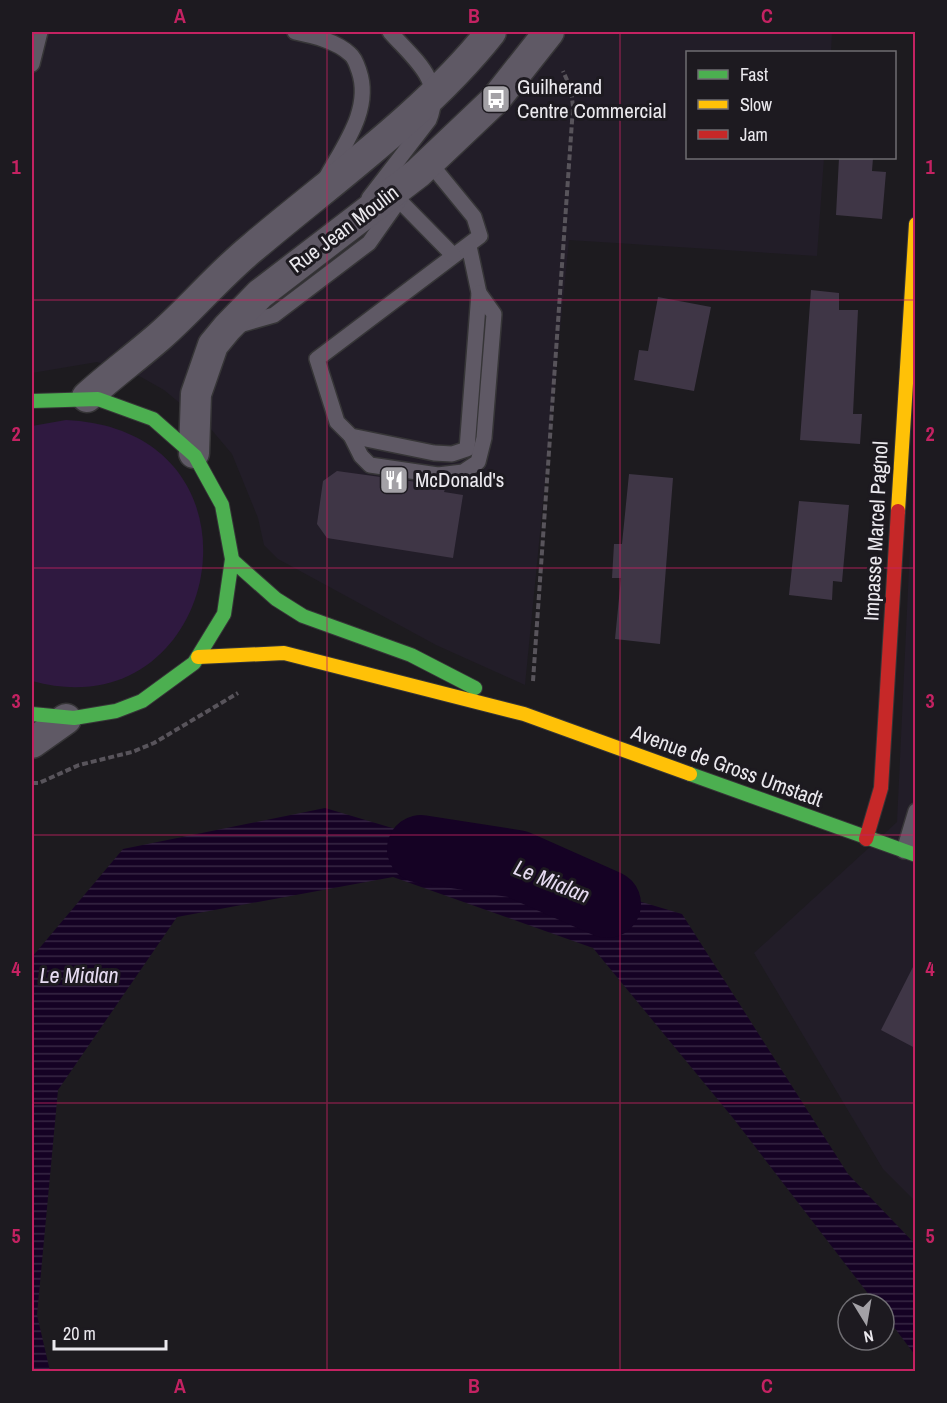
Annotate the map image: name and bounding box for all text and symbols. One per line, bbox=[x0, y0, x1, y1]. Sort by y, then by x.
text: A bbox=[174, 2, 186, 29]
text: B bbox=[468, 2, 480, 29]
text: C bbox=[761, 2, 773, 29]
legend bbox=[686, 51, 896, 159]
text: Fast bbox=[740, 62, 768, 87]
place label: Guilherand Centre Commercial bbox=[517, 72, 666, 125]
bus stop icon: Guilherand Centre Commercial bbox=[480, 83, 512, 115]
text: Slow bbox=[740, 92, 772, 117]
text: Jam bbox=[740, 122, 768, 147]
text: 1 bbox=[11, 153, 21, 180]
text: 1 bbox=[925, 153, 935, 180]
street label: Rue Jean Moulin bbox=[283, 178, 404, 279]
text: 2 bbox=[11, 420, 21, 447]
text: 2 bbox=[925, 420, 935, 447]
street label: Impasse Marcel Pagnol bbox=[856, 440, 895, 622]
restaurant icon: McDonald's bbox=[378, 464, 410, 496]
place label: McDonald's bbox=[415, 465, 504, 494]
text: 3 bbox=[11, 687, 21, 714]
text: 3 bbox=[925, 687, 935, 714]
street label: Avenue de Gross Umstadt bbox=[627, 717, 827, 814]
water label: Le Mialan bbox=[510, 852, 594, 910]
text: 4 bbox=[11, 955, 21, 982]
text: 4 bbox=[925, 955, 935, 982]
water label: Le Mialan bbox=[39, 960, 119, 990]
text: 5 bbox=[11, 1222, 21, 1249]
text: 5 bbox=[925, 1222, 935, 1249]
north arrow bbox=[836, 1292, 896, 1352]
scale bar bbox=[54, 1313, 166, 1351]
text: 20 m bbox=[63, 1321, 96, 1346]
text: N bbox=[862, 1325, 876, 1348]
text: A bbox=[174, 1372, 186, 1399]
text: B bbox=[468, 1372, 480, 1399]
text: C bbox=[761, 1372, 773, 1399]

